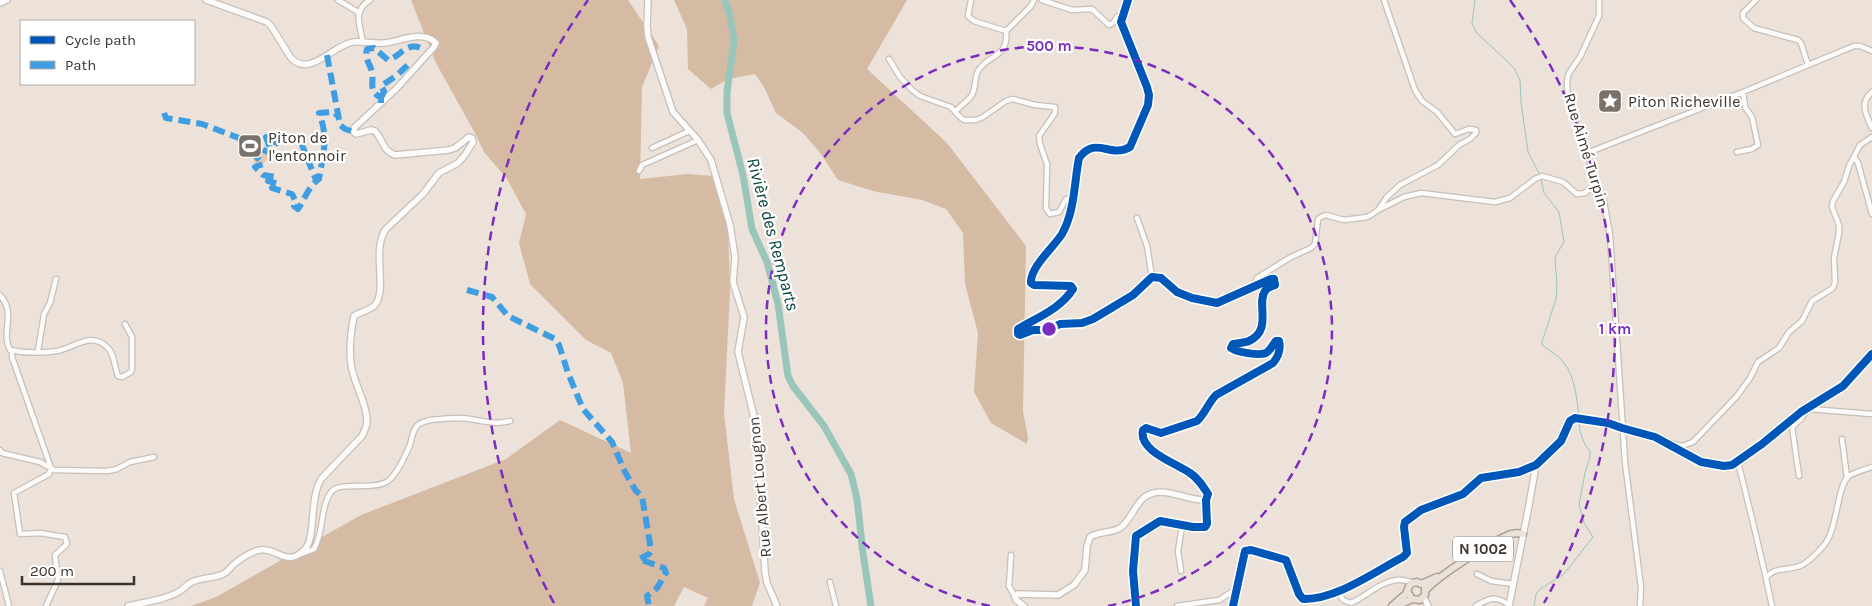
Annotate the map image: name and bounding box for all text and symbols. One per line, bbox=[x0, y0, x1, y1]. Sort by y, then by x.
legend bbox=[20, 20, 195, 85]
text: Cycle path bbox=[65, 31, 136, 49]
text: 500 m bbox=[1026, 37, 1072, 55]
text: Path bbox=[65, 56, 96, 74]
place icon: Piton Richeville bbox=[1597, 88, 1623, 114]
street label: Rue Aimé Turpin bbox=[1560, 91, 1613, 210]
place label: Piton Richeville bbox=[1628, 92, 1741, 111]
place label: Piton de l'entonnoir bbox=[268, 128, 346, 165]
sports icon: Piton de l'entonnoir bbox=[237, 133, 263, 159]
water label: Rivière des Remparts bbox=[742, 155, 804, 313]
centre of rings bbox=[1040, 320, 1058, 338]
text: 1 km bbox=[1599, 320, 1631, 338]
street label: Rue Albert Lougnon bbox=[744, 416, 775, 558]
road number: N 1002 bbox=[1453, 536, 1513, 562]
scale bar bbox=[22, 554, 135, 586]
text: 200 m bbox=[30, 562, 74, 580]

